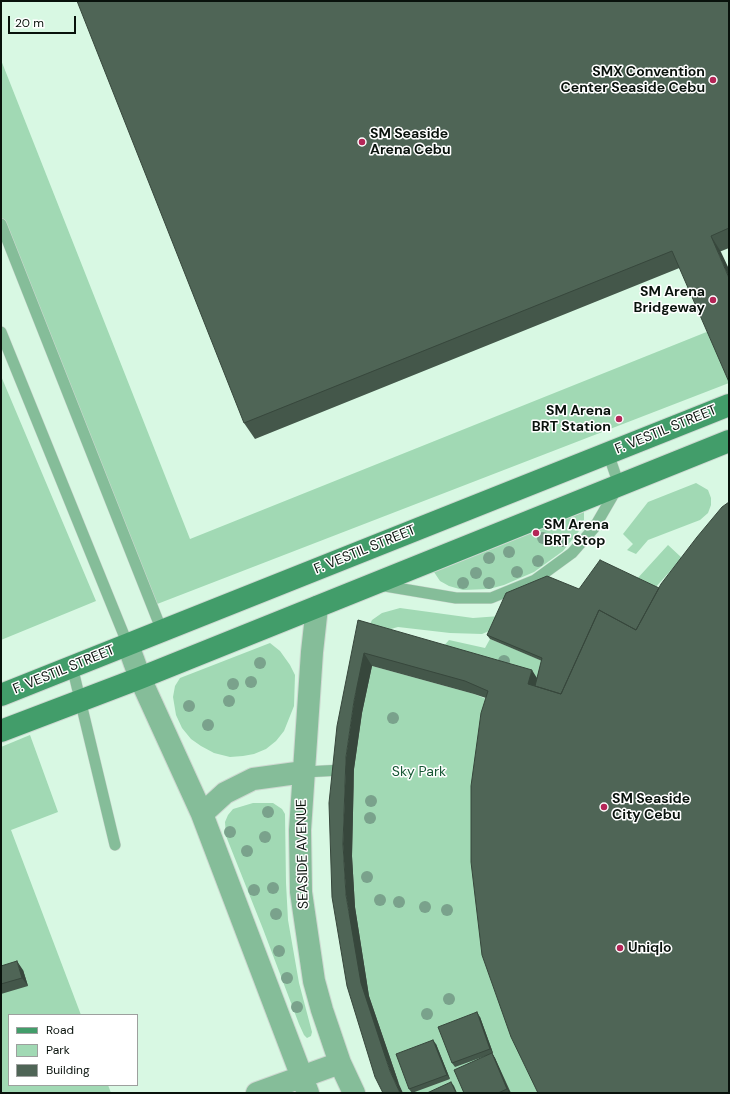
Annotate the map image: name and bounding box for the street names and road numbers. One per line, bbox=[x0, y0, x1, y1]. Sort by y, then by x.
street label: F. VESTIL STREET bbox=[613, 402, 719, 458]
street label: F. VESTIL STREET bbox=[312, 522, 418, 578]
street label: F. VESTIL STREET bbox=[11, 642, 117, 698]
street label: SEASIDE AVENUE bbox=[294, 799, 312, 909]

